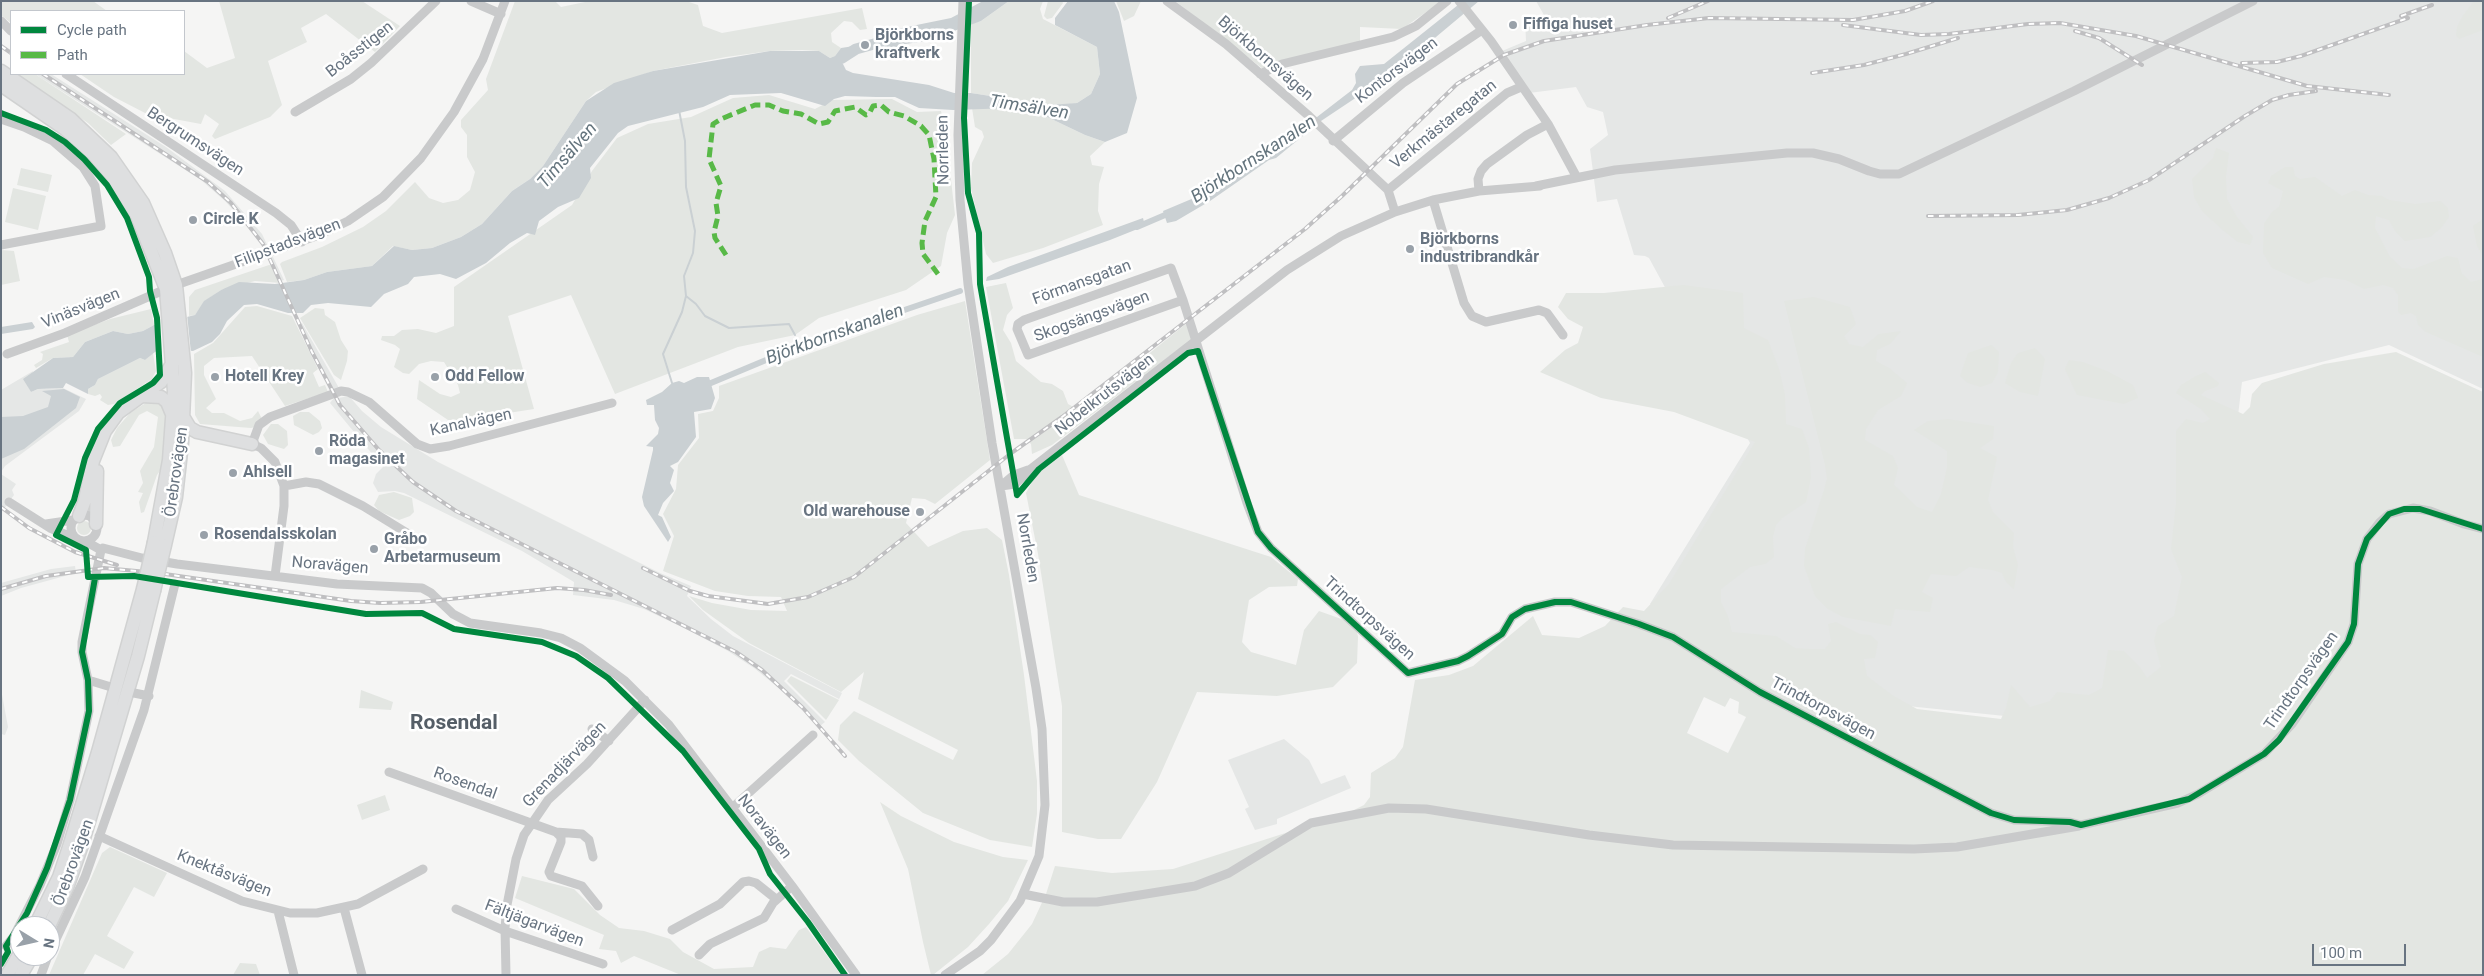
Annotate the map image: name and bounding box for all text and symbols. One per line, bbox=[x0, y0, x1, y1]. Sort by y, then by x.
legend bbox=[10, 10, 185, 75]
street label: Björkbornsvägen bbox=[1214, 12, 1316, 106]
place label: Fiffiga huset bbox=[1523, 15, 1613, 35]
street label: Boåsstigen bbox=[323, 18, 397, 82]
marker: Fiffiga huset bbox=[1507, 19, 1519, 31]
text: Cycle path bbox=[57, 21, 127, 39]
place label: Björkborns kraftverk bbox=[875, 26, 954, 64]
street label: Kontorsvägen bbox=[1352, 34, 1442, 108]
marker: Björkborns kraftverk bbox=[859, 39, 871, 51]
text: Path bbox=[57, 46, 88, 64]
street label: Verkmästaregatan bbox=[1387, 76, 1501, 174]
water label: Timsälven bbox=[988, 91, 1070, 125]
street label: Bergrumsvägen bbox=[143, 103, 247, 181]
water label: Björkbornskanalen bbox=[1187, 112, 1321, 208]
street label: Norrleden bbox=[934, 115, 954, 185]
water label: Timsälven bbox=[534, 119, 602, 193]
place label: Circle K bbox=[203, 210, 259, 230]
marker: Circle K bbox=[187, 214, 199, 226]
street label: Filipstadsvägen bbox=[232, 215, 344, 273]
place label: Björkborns industribrandkår bbox=[1420, 230, 1539, 268]
marker: Björkborns industribrandkår bbox=[1404, 243, 1416, 255]
street label: Förmansgatan bbox=[1030, 256, 1134, 310]
street label: Vinäsvägen bbox=[39, 285, 123, 333]
street label: Skogsängsvägen bbox=[1032, 287, 1152, 347]
water label: Björkbornskanalen bbox=[763, 300, 907, 370]
street label: Nobelkrutsvägen bbox=[1052, 350, 1158, 440]
place label: Hotell Krey bbox=[225, 367, 304, 387]
place label: Odd Fellow bbox=[445, 367, 525, 387]
marker: Hotell Krey bbox=[209, 371, 221, 383]
marker: Odd Fellow bbox=[429, 371, 441, 383]
street label: Kanalvägen bbox=[429, 405, 513, 441]
street label: Örebrovägen bbox=[161, 426, 193, 518]
place label: Röda magasinet bbox=[329, 432, 405, 470]
marker: Röda magasinet bbox=[313, 445, 325, 457]
place label: Ahlsell bbox=[243, 463, 292, 483]
marker: Ahlsell bbox=[227, 467, 239, 479]
place label: Old warehouse bbox=[803, 502, 910, 522]
marker: Old warehouse bbox=[914, 506, 926, 518]
street label: Norrleden bbox=[1011, 512, 1043, 584]
place label: Rosendalsskolan bbox=[214, 525, 337, 545]
marker: Rosendalsskolan bbox=[198, 529, 210, 541]
place label: Gråbo Arbetarmuseum bbox=[384, 530, 501, 568]
marker: Gråbo Arbetarmuseum bbox=[368, 543, 380, 555]
street label: Noravägen bbox=[291, 553, 369, 579]
street label: Trindtorpsvägen bbox=[1320, 573, 1418, 665]
street label: Trindtorpsvägen bbox=[2261, 628, 2343, 734]
street label: Trindtorpsvägen bbox=[1767, 673, 1879, 745]
district label: Rosendal bbox=[410, 711, 498, 737]
street label: Grenadjärvägen bbox=[519, 718, 611, 812]
street label: Rosendal bbox=[431, 764, 499, 804]
street label: Noravägen bbox=[733, 791, 795, 863]
street label: Örebrovägen bbox=[49, 817, 99, 909]
street label: Knektåsvägen bbox=[174, 846, 274, 902]
street label: Fältjägarvägen bbox=[482, 896, 586, 952]
north arrow bbox=[10, 916, 60, 966]
scale bar bbox=[2314, 934, 2408, 966]
text: N bbox=[40, 937, 58, 949]
text: 100 m bbox=[2320, 944, 2362, 962]

